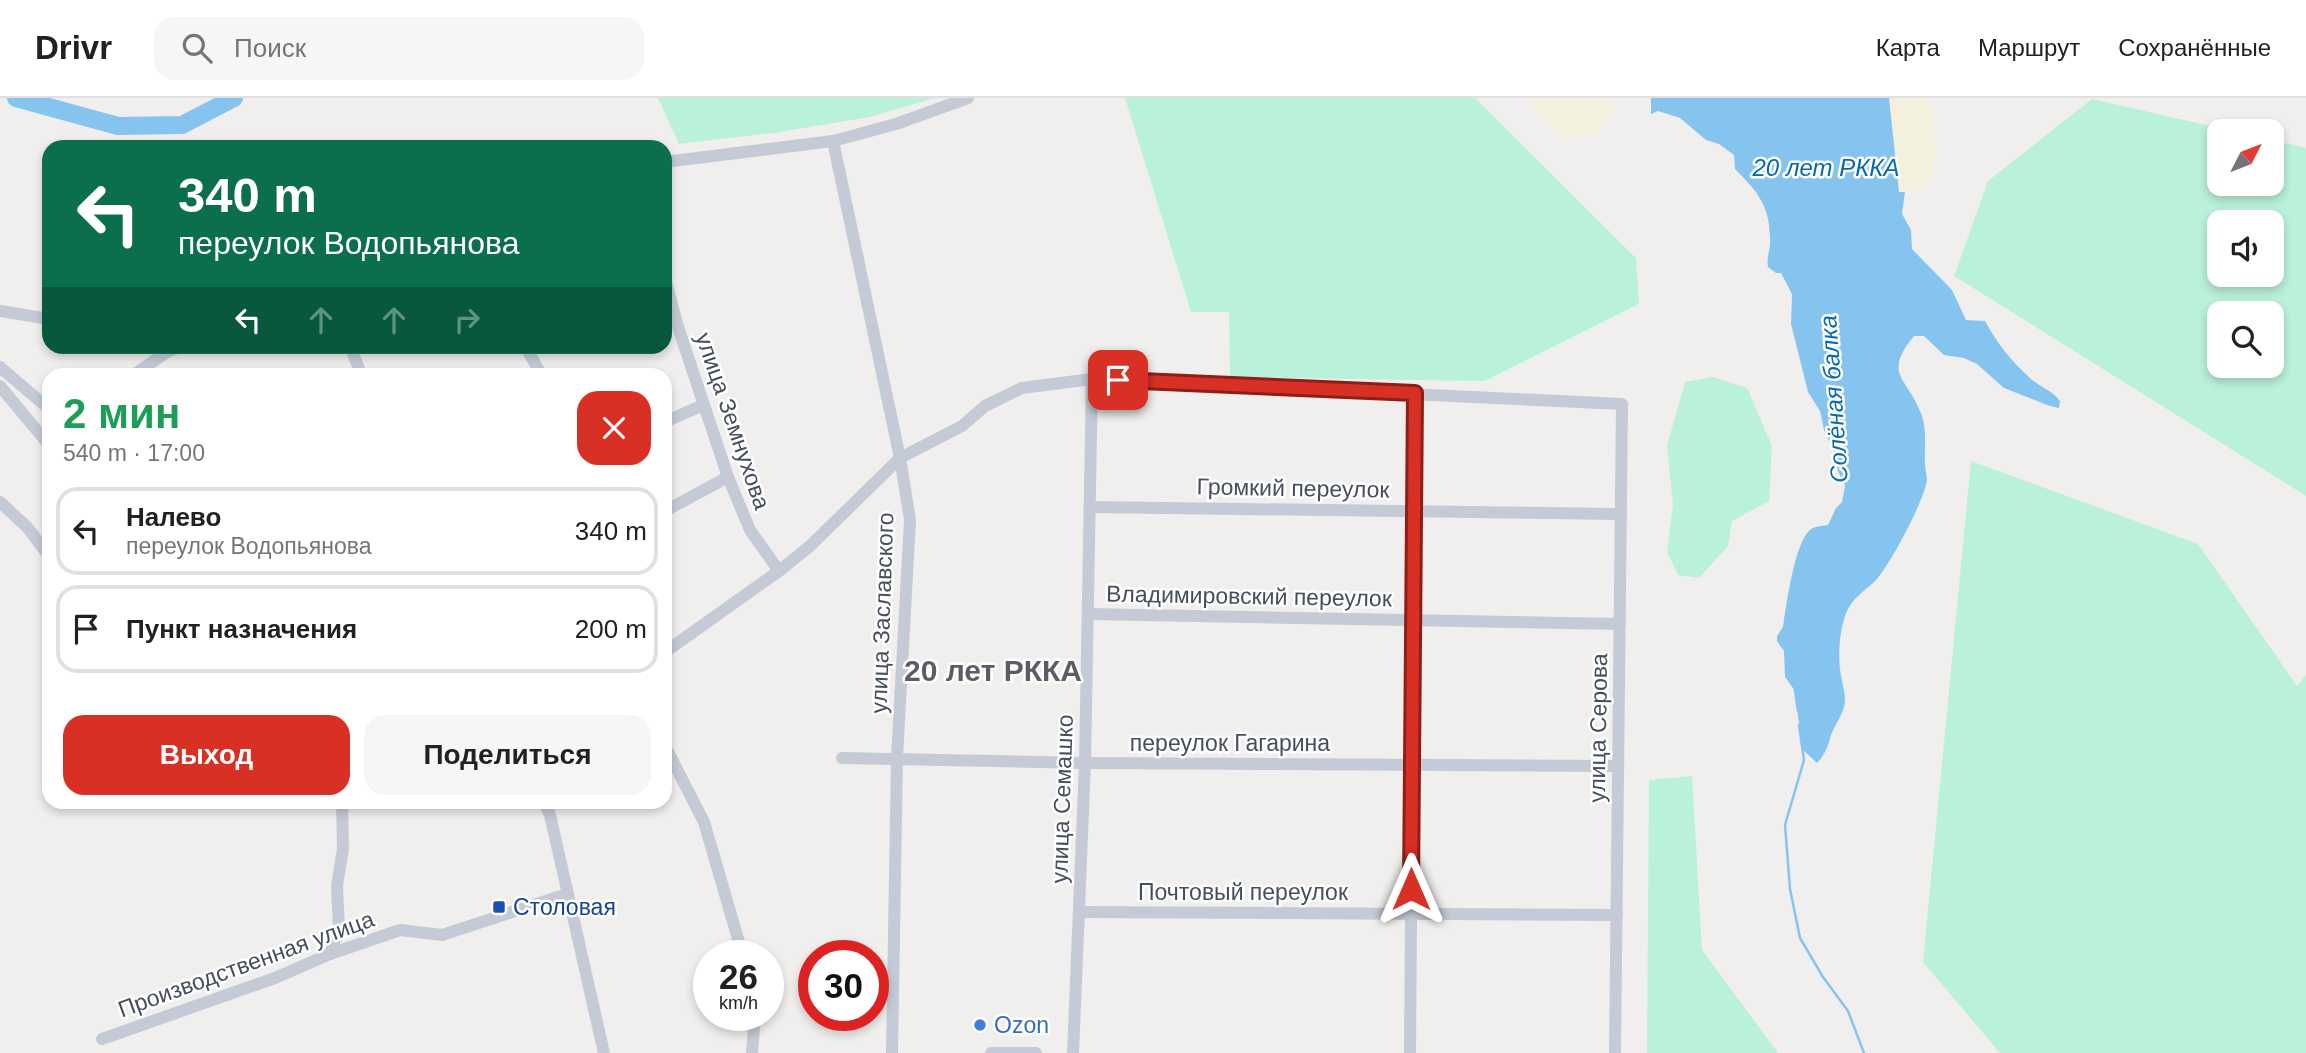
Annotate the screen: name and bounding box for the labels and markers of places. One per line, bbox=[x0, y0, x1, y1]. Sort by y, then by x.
pin bbox=[1088, 350, 1148, 410]
place label: Столовая bbox=[513, 894, 616, 920]
marker: Столовая bbox=[491, 899, 507, 915]
place label: Ozon bbox=[994, 1012, 1049, 1038]
marker: Ozon bbox=[972, 1017, 988, 1033]

